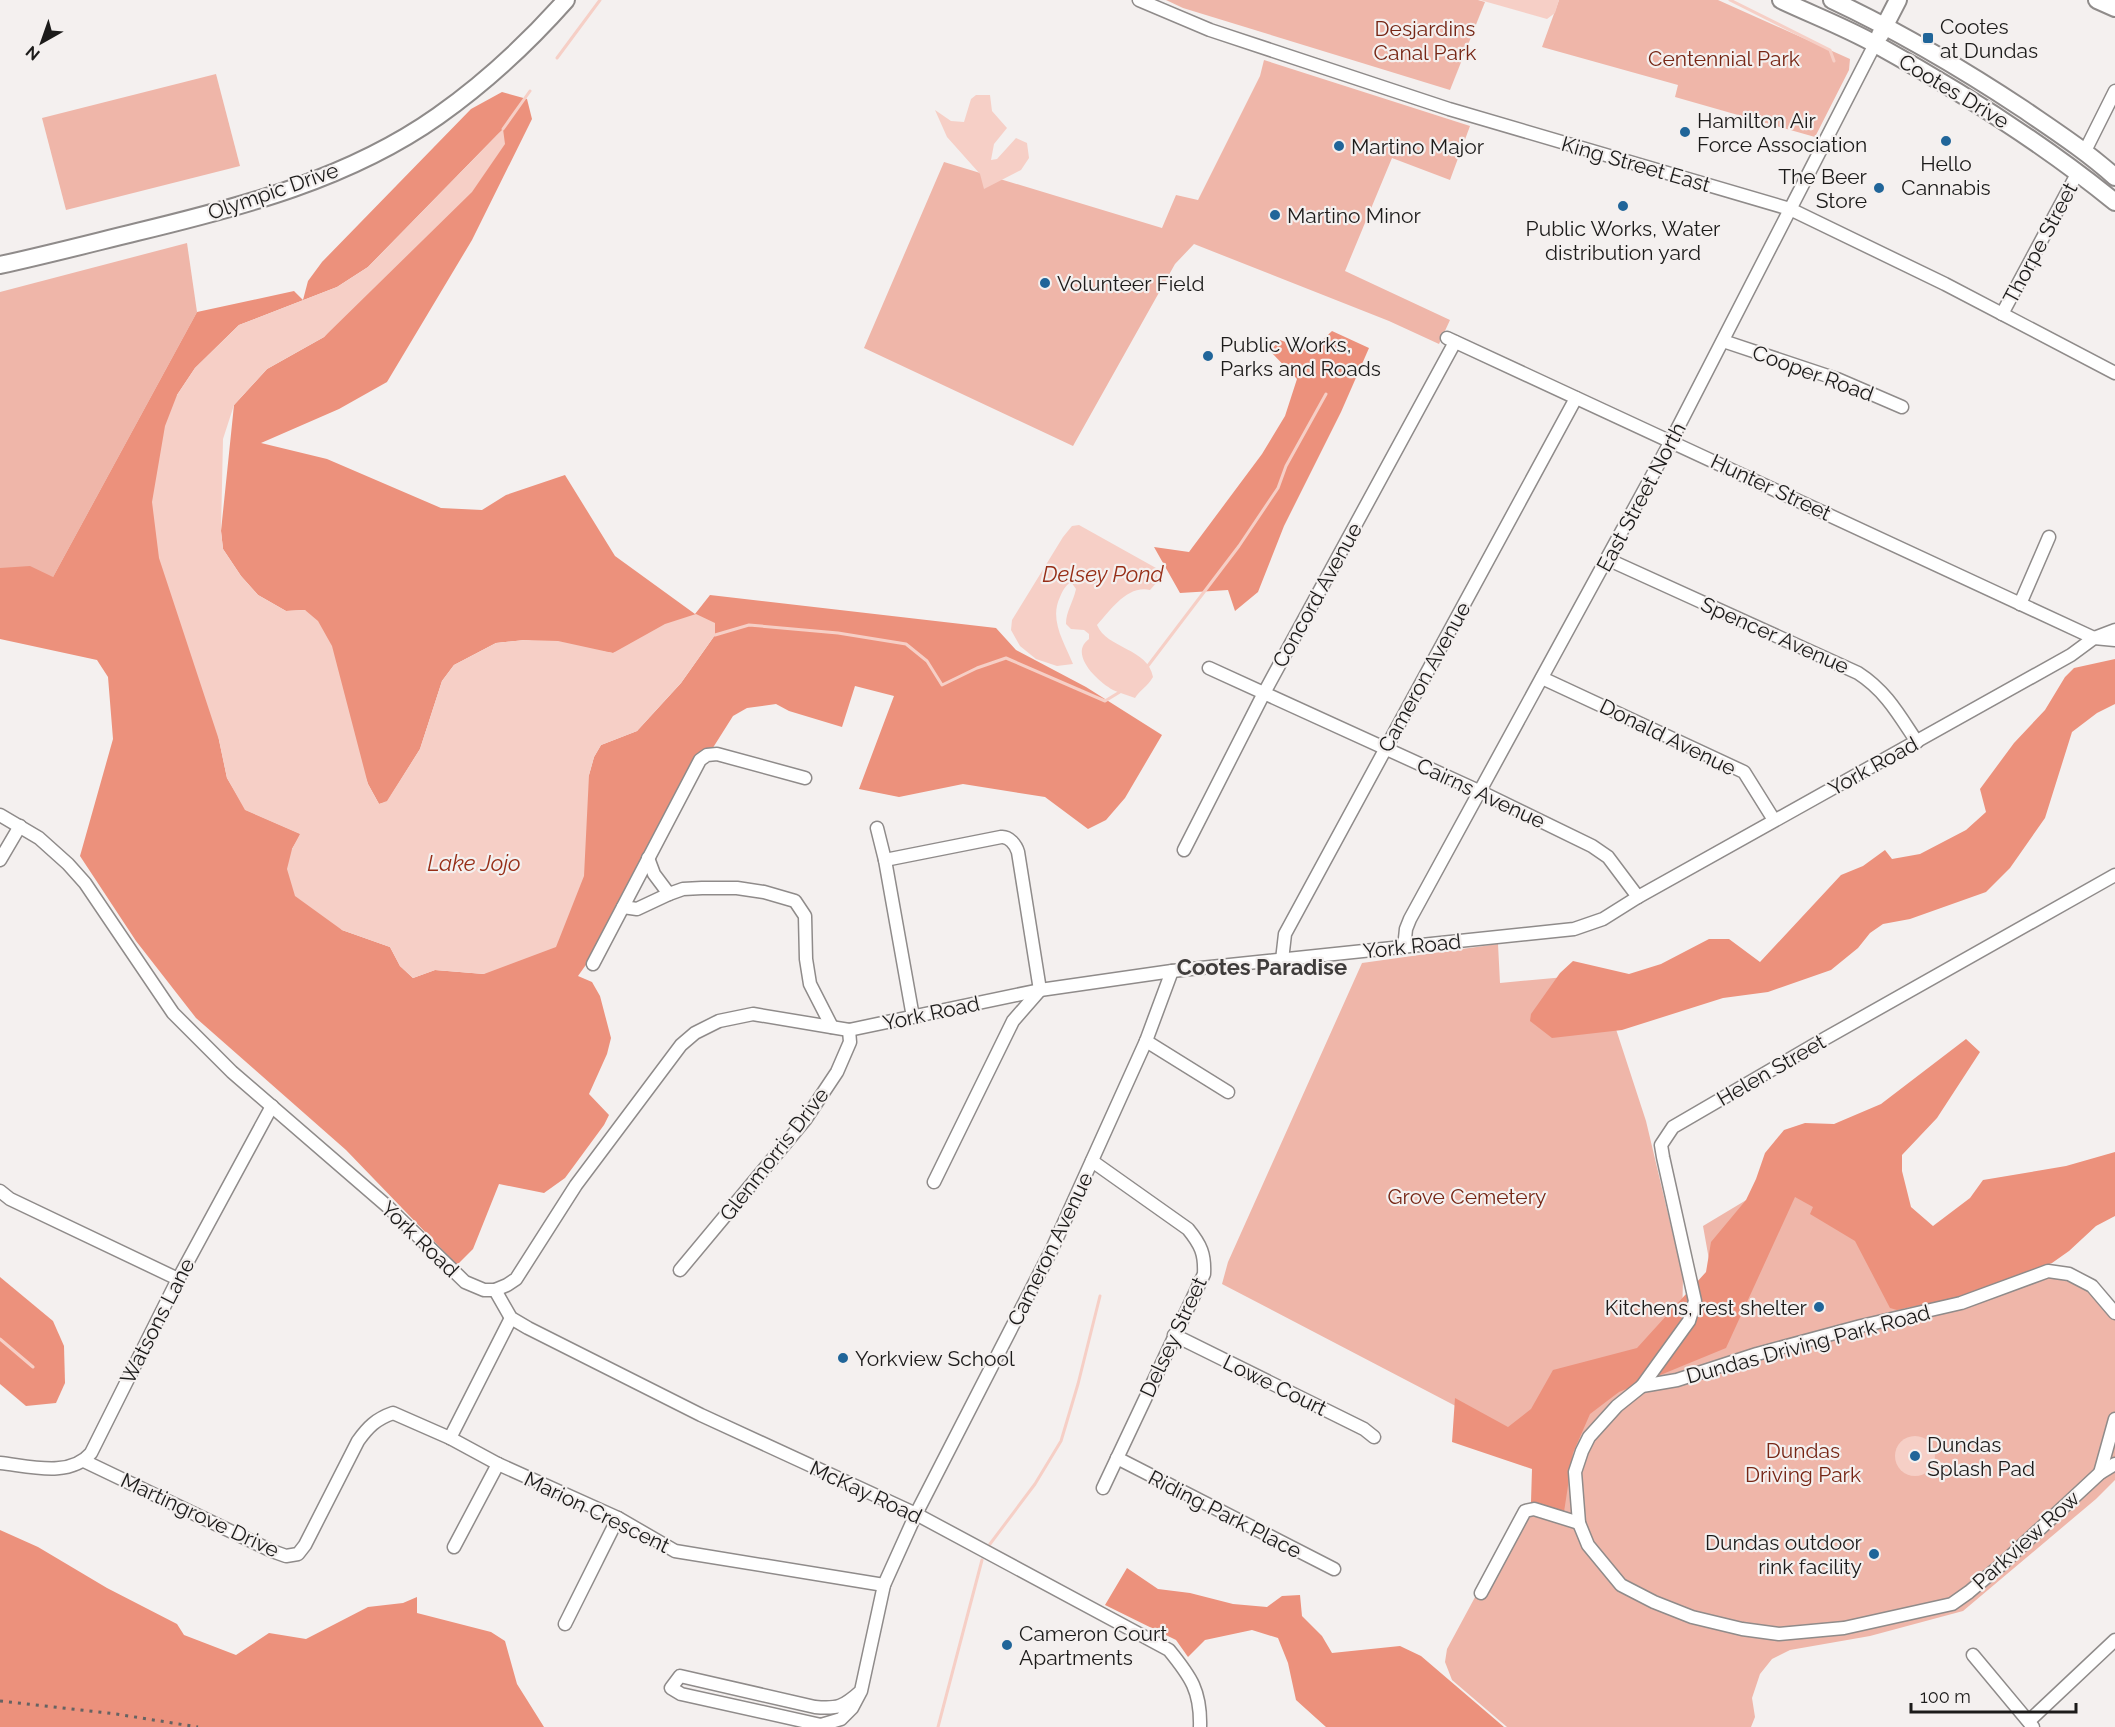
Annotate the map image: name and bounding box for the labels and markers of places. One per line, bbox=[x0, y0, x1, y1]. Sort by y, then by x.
place label: Cootes at Dundas bbox=[1940, 14, 2038, 63]
marker: Cootes at Dundas bbox=[1921, 31, 1935, 45]
place label: Hamilton Air Force Association bbox=[1697, 108, 1867, 157]
marker: Hamilton Air Force Association bbox=[1678, 125, 1692, 139]
place label: Martino Major bbox=[1351, 134, 1485, 159]
marker: Hello Cannabis bbox=[1939, 134, 1953, 148]
marker: Martino Major bbox=[1332, 139, 1346, 153]
place label: Hello Cannabis bbox=[1901, 151, 1991, 200]
place label: The Beer Store bbox=[1778, 164, 1868, 213]
marker: The Beer Store bbox=[1872, 181, 1886, 195]
marker: Public Works, Water distribution yard bbox=[1616, 199, 1630, 213]
place label: Martino Minor bbox=[1287, 203, 1422, 228]
marker: Martino Minor bbox=[1268, 208, 1282, 222]
place label: Public Works, Water distribution yard bbox=[1526, 216, 1721, 265]
place label: Volunteer Field bbox=[1057, 271, 1204, 296]
marker: Volunteer Field bbox=[1038, 276, 1052, 290]
place label: Public Works, Parks and Roads bbox=[1220, 332, 1381, 381]
marker: Public Works, Parks and Roads bbox=[1201, 349, 1215, 363]
place label: Kitchens, rest shelter bbox=[1605, 1295, 1808, 1320]
marker: Kitchens, rest shelter bbox=[1812, 1300, 1826, 1314]
place label: Yorkview School bbox=[855, 1346, 1015, 1371]
marker: Yorkview School bbox=[836, 1351, 850, 1365]
place label: Dundas Splash Pad bbox=[1927, 1432, 2035, 1481]
marker: Dundas Splash Pad bbox=[1908, 1449, 1922, 1463]
place label: Dundas outdoor rink facility bbox=[1705, 1530, 1863, 1579]
marker: Dundas outdoor rink facility bbox=[1867, 1547, 1881, 1561]
place label: Cameron Court Apartments bbox=[1019, 1621, 1167, 1670]
marker: Cameron Court Apartments bbox=[1000, 1638, 1014, 1652]

